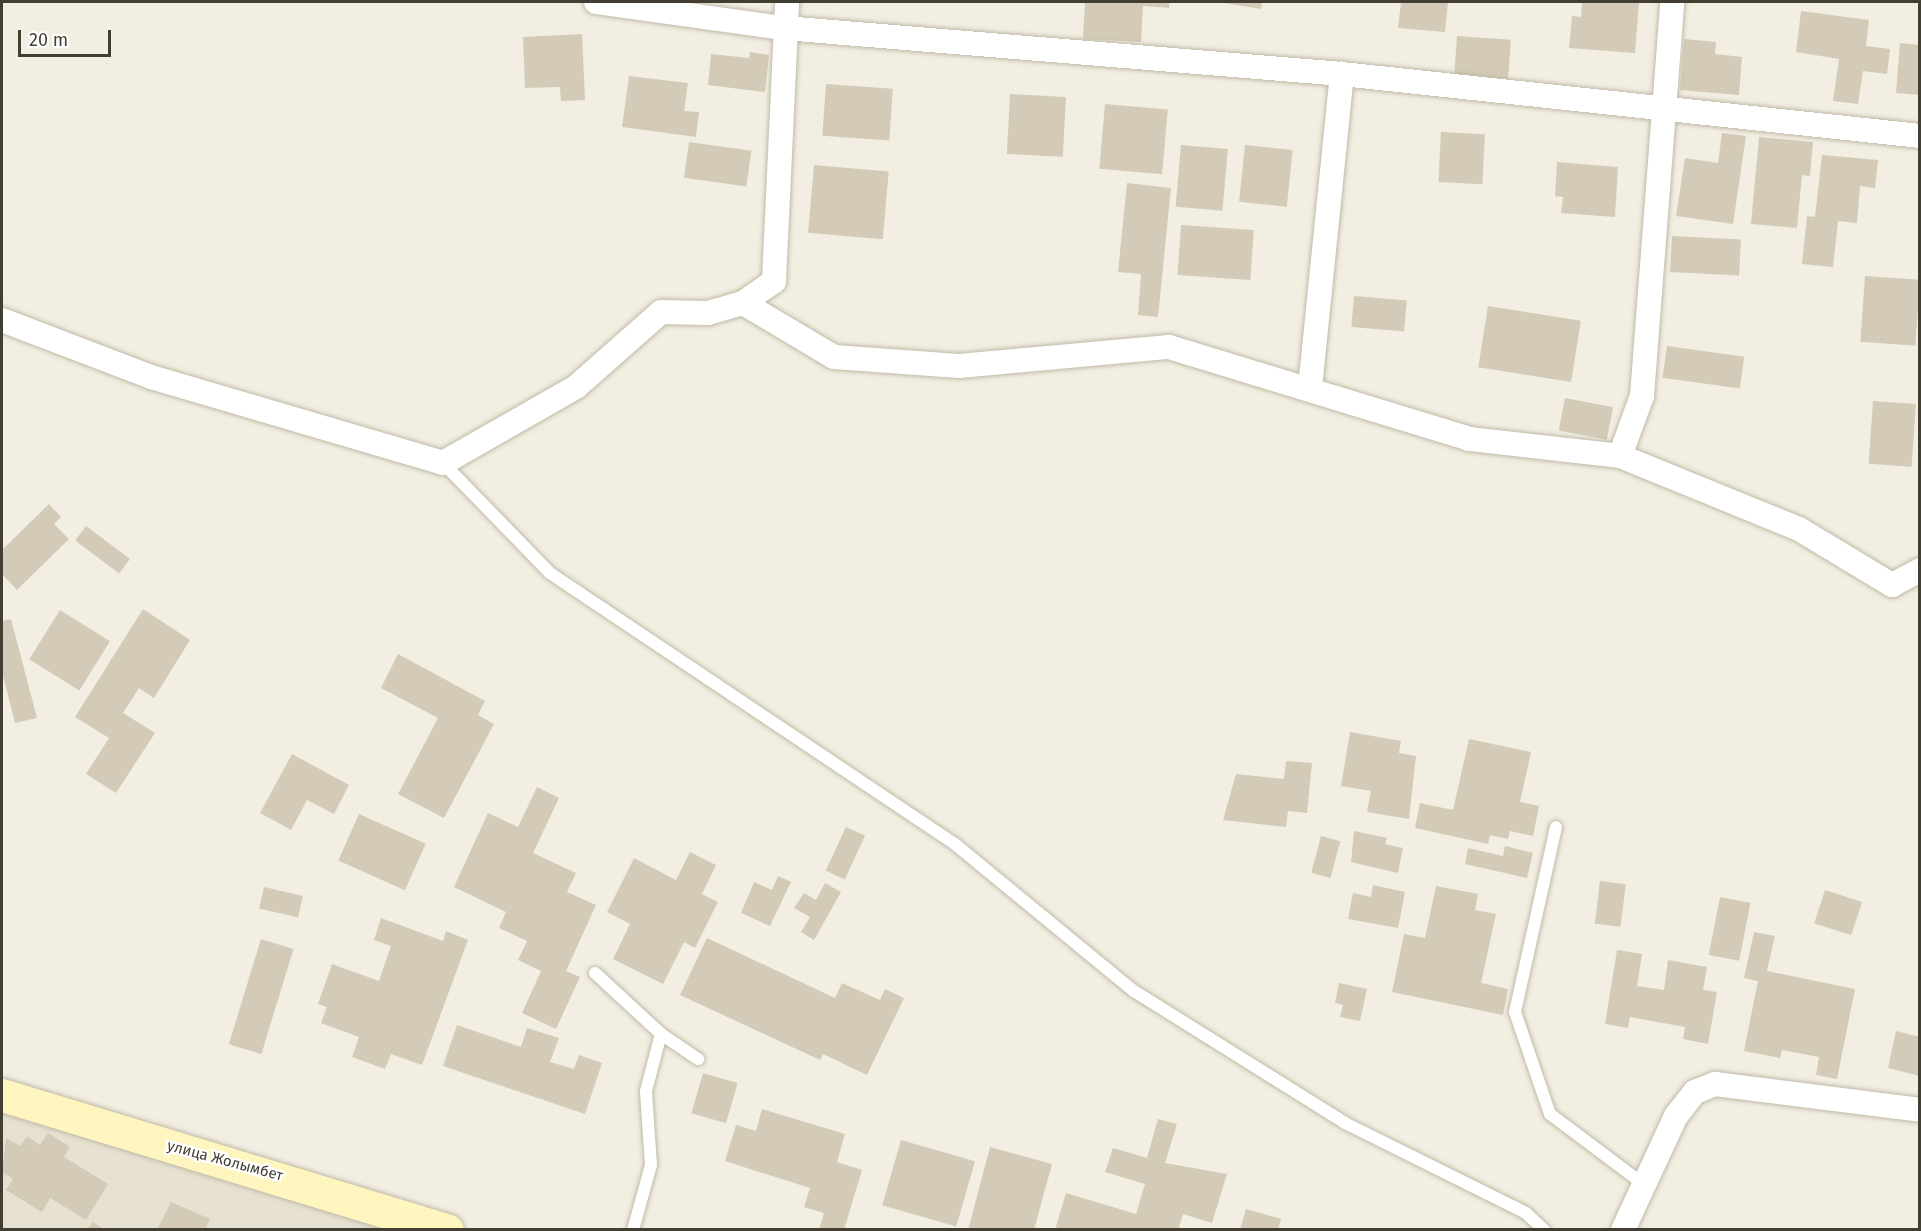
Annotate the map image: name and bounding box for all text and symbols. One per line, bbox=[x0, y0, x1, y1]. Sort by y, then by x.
scale bar bbox=[21, 18, 114, 56]
text: 20 m bbox=[29, 29, 68, 51]
street label: улица Жолымбет bbox=[165, 1137, 285, 1185]

